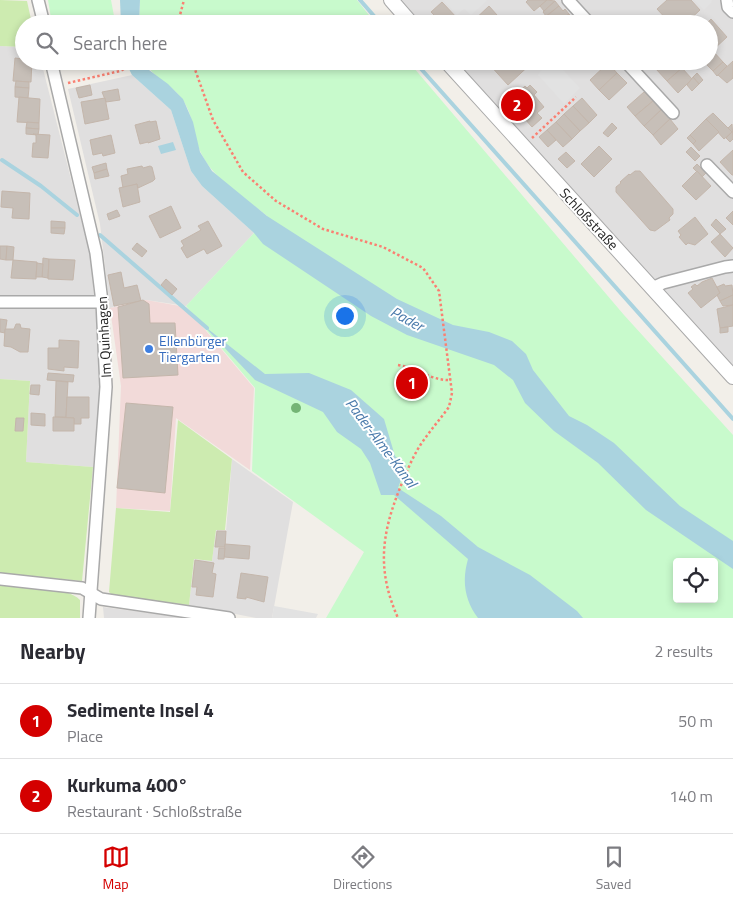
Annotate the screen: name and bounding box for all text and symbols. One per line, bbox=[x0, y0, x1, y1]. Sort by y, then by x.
search box bbox=[15, 15, 718, 70]
text: Search here bbox=[73, 28, 167, 57]
icon: search bbox=[33, 29, 61, 57]
pin: 2 bbox=[501, 86, 533, 124]
street label: Schloßstraße bbox=[555, 183, 624, 254]
street label: Im Quinhagen bbox=[91, 296, 116, 378]
water label: Pader bbox=[386, 300, 430, 338]
your location bbox=[332, 303, 358, 329]
place label: Ellenbürger Tiergarten bbox=[159, 330, 227, 367]
marker: Ellenbürger Tiergarten bbox=[143, 343, 155, 355]
pin: 1 bbox=[396, 364, 428, 402]
water label: Pader-Alme-Kanal bbox=[340, 393, 424, 494]
map controls bbox=[673, 558, 718, 603]
button: locate bbox=[673, 558, 718, 603]
text: Nearby bbox=[20, 635, 85, 667]
text: 2 results bbox=[654, 639, 713, 663]
text: Sedimente Insel 4 bbox=[67, 695, 214, 724]
text: 1 bbox=[32, 709, 40, 733]
text: 50 m bbox=[678, 709, 713, 733]
text: Place bbox=[67, 724, 103, 748]
text: Kurkuma 400° bbox=[67, 770, 188, 799]
text: 2 bbox=[32, 784, 40, 808]
text: 140 m bbox=[669, 784, 713, 808]
text: Restaurant · Schloßstraße bbox=[67, 799, 242, 823]
tab: Map bbox=[102, 843, 130, 894]
tab: Directions bbox=[333, 843, 392, 894]
tab: Saved bbox=[596, 843, 631, 894]

